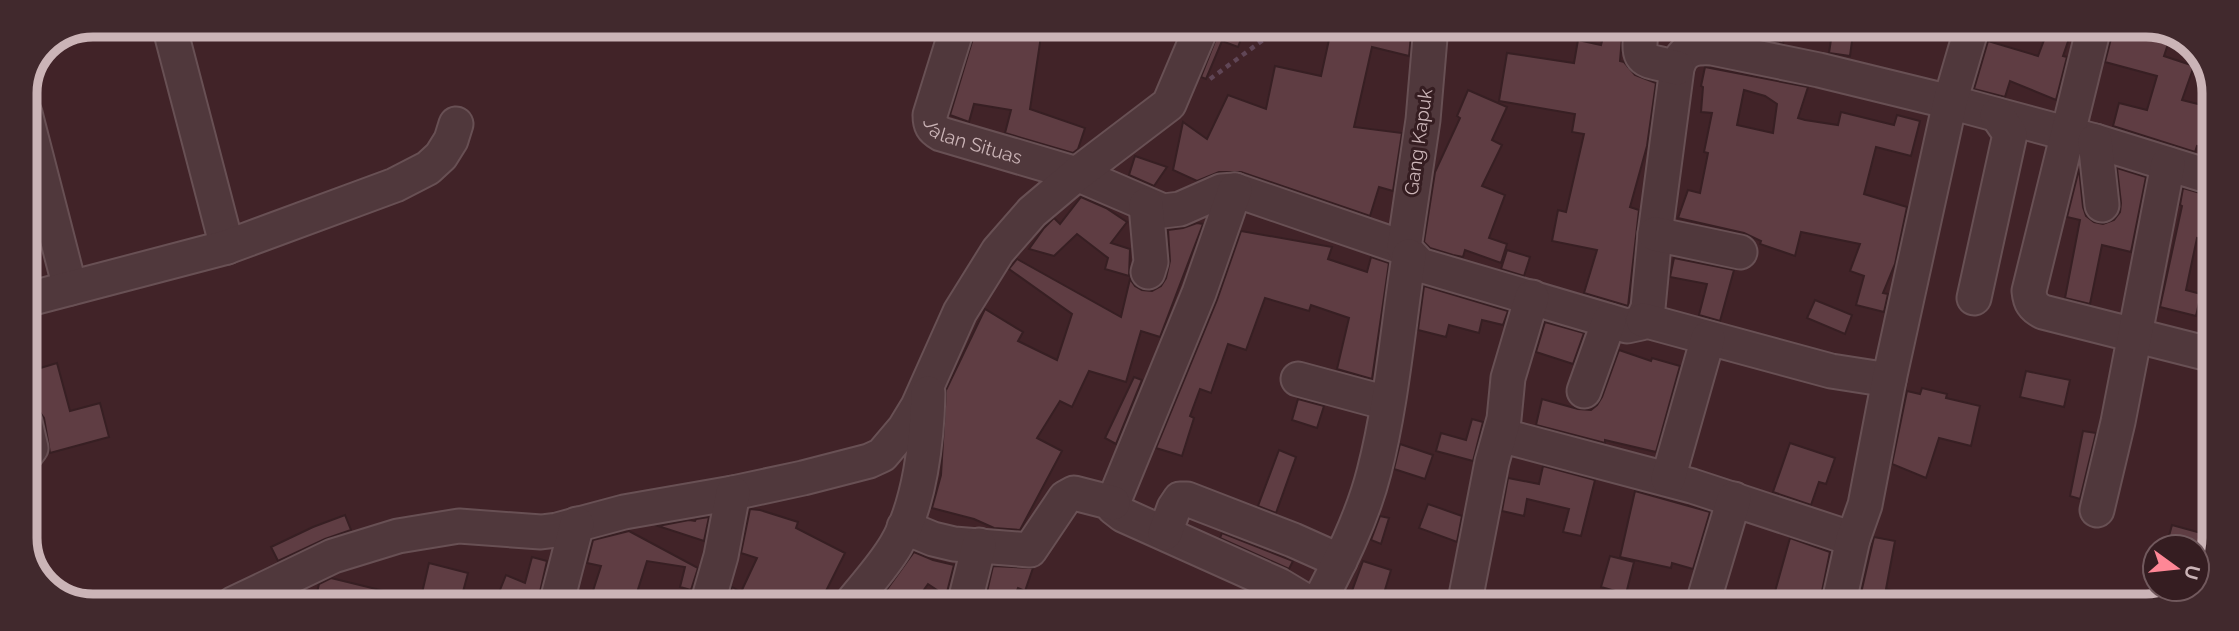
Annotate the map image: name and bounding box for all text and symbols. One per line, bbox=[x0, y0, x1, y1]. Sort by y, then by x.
street label: Gang Kapuk bbox=[1400, 87, 1436, 197]
street label: Jalan Situas bbox=[919, 116, 1025, 168]
north arrow bbox=[2141, 533, 2211, 603]
text: U bbox=[2180, 563, 2205, 582]

